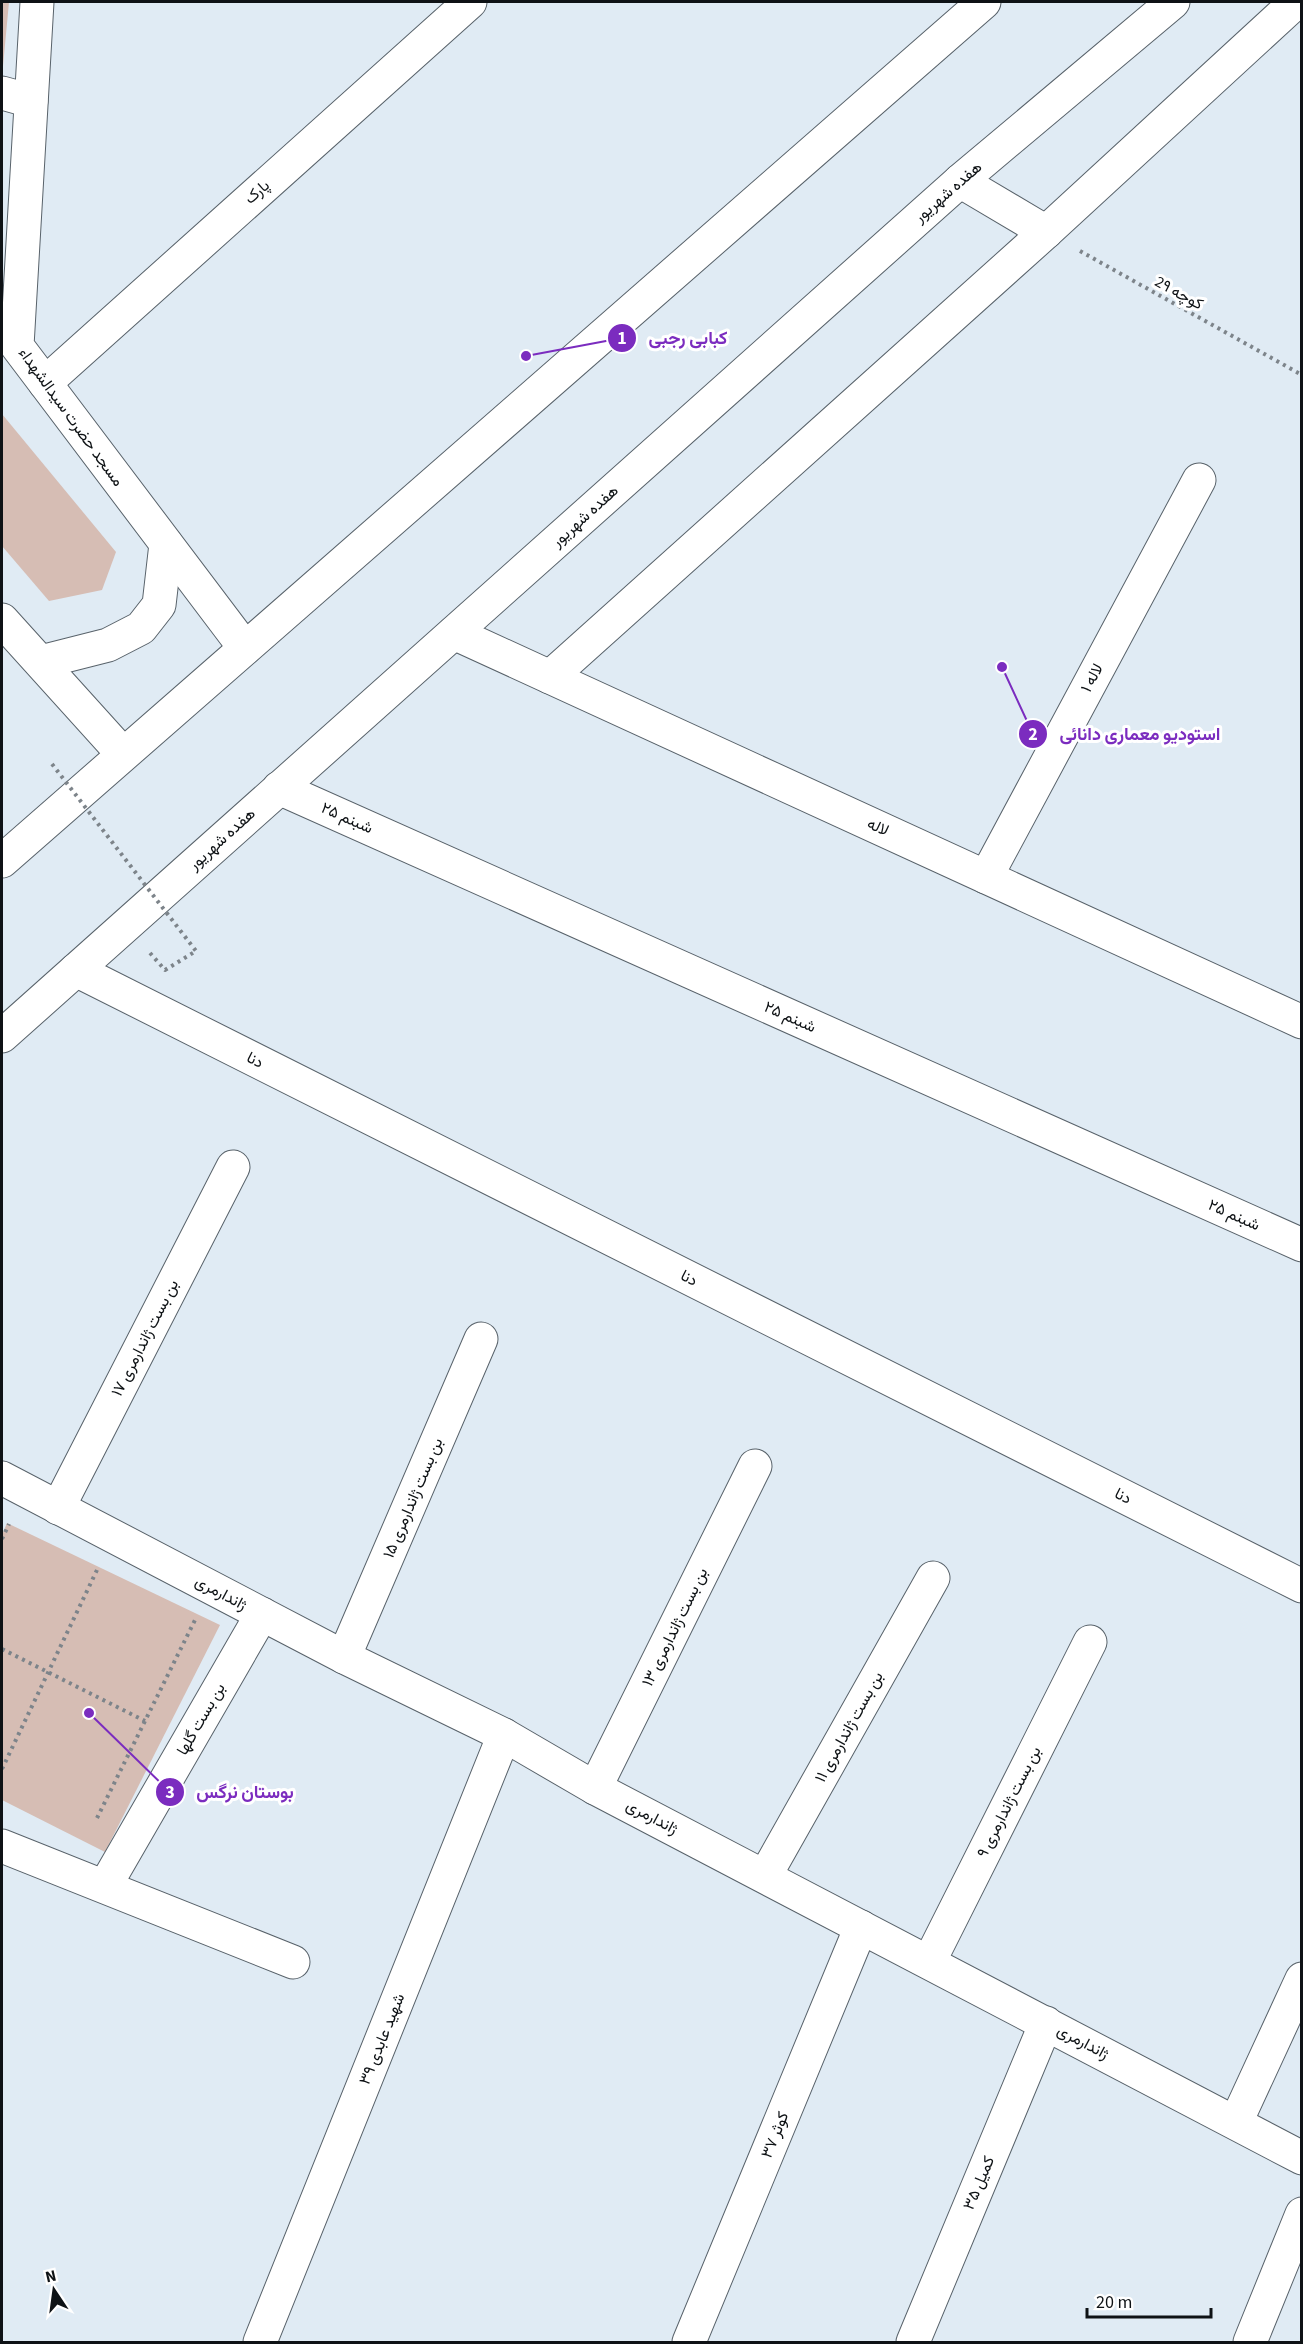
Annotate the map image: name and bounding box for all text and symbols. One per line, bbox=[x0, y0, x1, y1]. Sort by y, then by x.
street label: هفده شهریور bbox=[909, 156, 987, 228]
street label: پارک bbox=[240, 175, 274, 209]
street label: کوچه 2۹ bbox=[1151, 271, 1207, 315]
callout: کبابی رجبی bbox=[607, 320, 740, 356]
text: 1 bbox=[617, 326, 627, 351]
text: کبابی رجبی bbox=[648, 326, 728, 351]
street label: مسجد حضرت سیدالشهداء bbox=[13, 343, 129, 491]
street label: هفده شهریور bbox=[546, 480, 623, 553]
street label: لاله ۱ bbox=[1075, 660, 1109, 696]
callout: استودیو معماری دانائی bbox=[1018, 716, 1233, 752]
text: 2 bbox=[1028, 722, 1038, 747]
text: استودیو معماری دانائی bbox=[1060, 722, 1220, 747]
street label: شبنم ۲۵ bbox=[318, 797, 376, 839]
street label: هفده شهریور bbox=[183, 803, 260, 876]
street label: لاله bbox=[863, 812, 893, 842]
street label: شبنم ۲۵ bbox=[761, 996, 819, 1038]
street label: دنا bbox=[243, 1046, 267, 1074]
street label: شبنم ۲۵ bbox=[1205, 1194, 1263, 1236]
street label: دنا bbox=[677, 1264, 701, 1292]
street label: بن بست ژاندارمری ۱۷ bbox=[106, 1276, 184, 1400]
street label: بن بست ژاندارمری ۱۵ bbox=[378, 1435, 448, 1561]
street label: دنا bbox=[1111, 1482, 1135, 1510]
street label: بن بست ژاندارمری ۱۳ bbox=[637, 1564, 713, 1690]
street label: ژاندارمری bbox=[191, 1570, 251, 1616]
street label: بن بست ژاندارمری ۱۱ bbox=[809, 1668, 889, 1786]
street label: بن بست گلها bbox=[171, 1679, 231, 1759]
street label: بن بست ژاندارمری ۹ bbox=[971, 1743, 1047, 1861]
callout: بوستان نرگس bbox=[155, 1774, 306, 1810]
text: 3 bbox=[165, 1780, 175, 1805]
text: بوستان نرگس bbox=[196, 1780, 294, 1805]
street label: ژاندارمری bbox=[622, 1794, 682, 1840]
street label: شهید عابدی ۳۹ bbox=[354, 1990, 410, 2088]
street label: ژاندارمری bbox=[1053, 2019, 1113, 2065]
street label: کوثر ۳۷ bbox=[756, 2108, 794, 2162]
street label: کمیل ۳۵ bbox=[958, 2153, 1000, 2213]
north arrow bbox=[24, 2260, 84, 2320]
text: N bbox=[43, 2264, 59, 2288]
scale bar bbox=[1087, 2281, 1212, 2319]
text: 20 m bbox=[1096, 2290, 1132, 2315]

